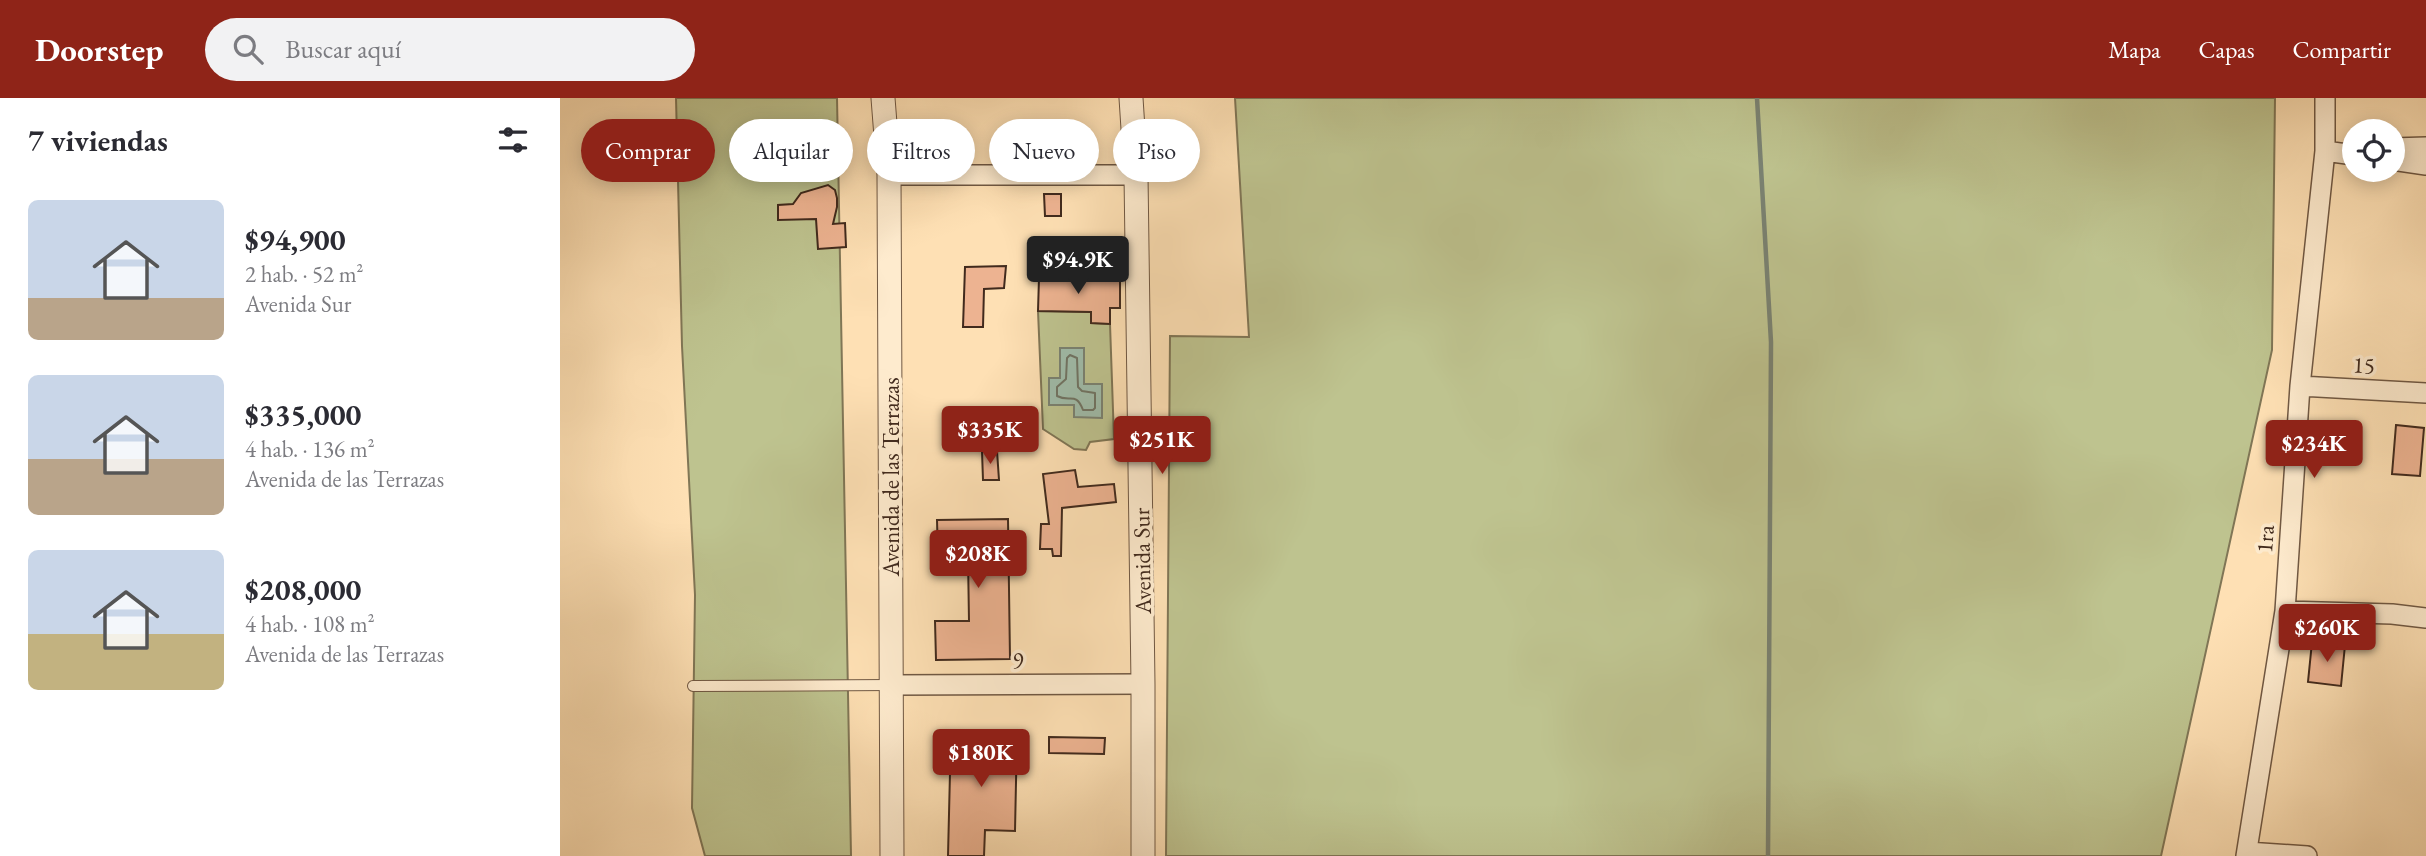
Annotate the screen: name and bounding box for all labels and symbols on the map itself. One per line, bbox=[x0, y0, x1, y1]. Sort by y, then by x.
pin: $94.9K bbox=[1021, 236, 1135, 296]
street label: 15 bbox=[2352, 349, 2376, 381]
street label: Avenida de las Terrazas bbox=[876, 377, 906, 578]
pin: $335K bbox=[941, 406, 1039, 466]
pin: $251K bbox=[1113, 416, 1211, 476]
pin: $234K bbox=[2265, 420, 2363, 480]
street label: Avenida Sur bbox=[1126, 507, 1158, 615]
street label: 1ra bbox=[2249, 523, 2281, 554]
pin: $208K bbox=[929, 531, 1027, 590]
pin: $260K bbox=[2278, 604, 2376, 664]
street label: 9 bbox=[1012, 646, 1024, 676]
pin: $180K bbox=[932, 730, 1030, 789]

